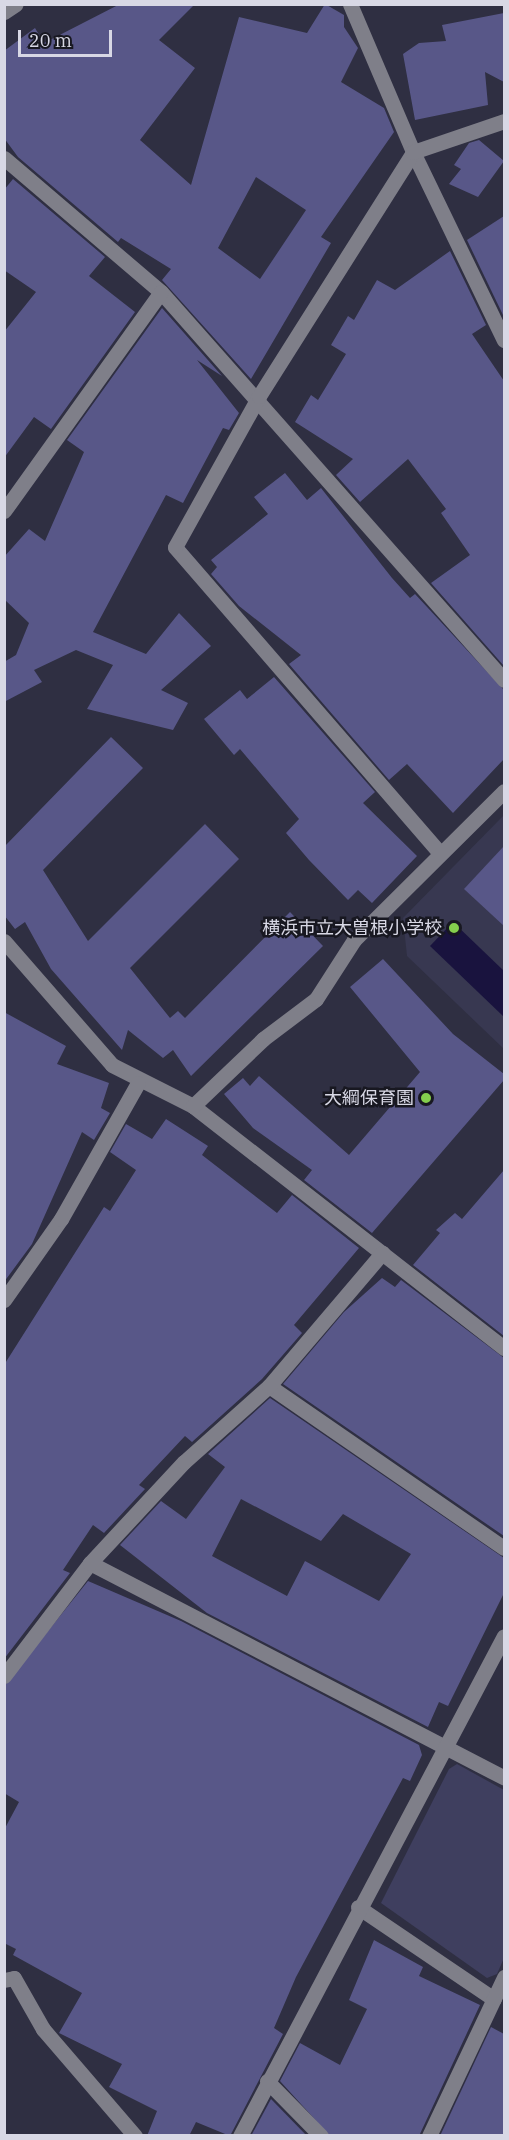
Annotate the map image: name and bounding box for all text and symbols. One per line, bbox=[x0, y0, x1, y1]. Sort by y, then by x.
scale bar bbox=[21, 18, 116, 56]
text: 20 m bbox=[29, 29, 72, 52]
place label: 横浜市立大曽根小学校 bbox=[262, 917, 442, 939]
marker: 横浜市立大曽根小学校 bbox=[447, 921, 461, 935]
place label: 大綱保育園 bbox=[324, 1087, 414, 1109]
marker: 大綱保育園 bbox=[419, 1091, 433, 1105]

